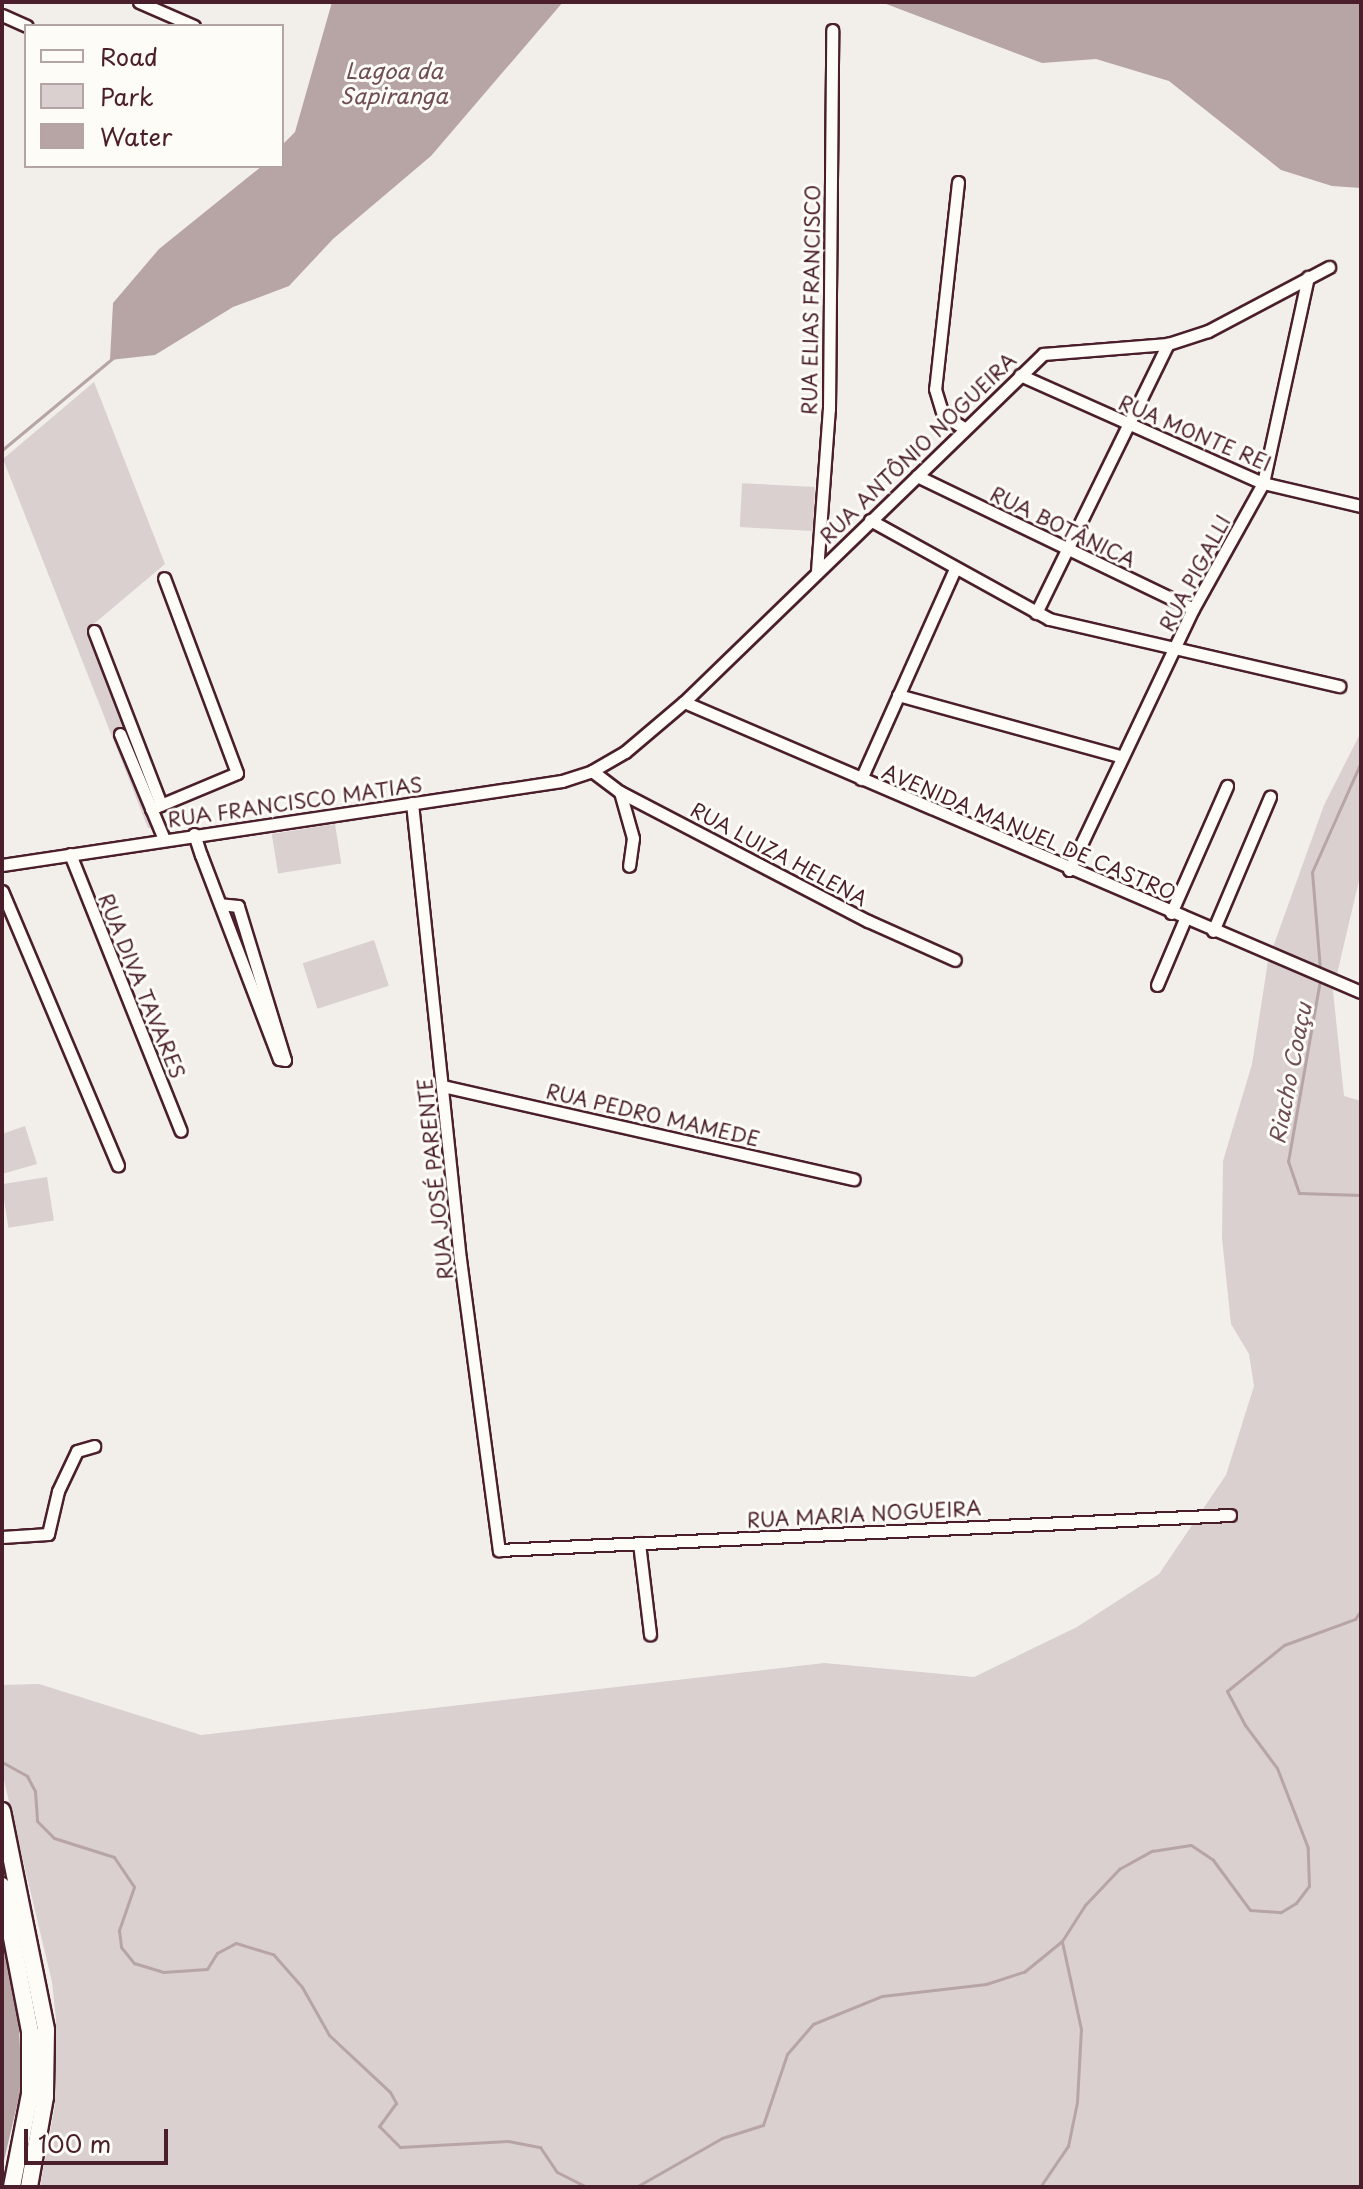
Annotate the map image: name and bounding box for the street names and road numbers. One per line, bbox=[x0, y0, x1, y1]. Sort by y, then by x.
street label: RUA ELIAS FRANCISCO bbox=[797, 183, 825, 417]
street label: RUA ANTÔNIO NOGUEIRA bbox=[814, 347, 1022, 549]
street label: RUA MONTE REI bbox=[1114, 390, 1276, 476]
street label: RUA BOTÂNICA bbox=[986, 481, 1140, 573]
street label: RUA PIGALLI bbox=[1154, 511, 1236, 635]
street label: AVENIDA MANUEL DE CASTRO bbox=[878, 759, 1180, 905]
street label: RUA FRANCISCO MATIAS bbox=[165, 772, 425, 832]
street label: RUA LUIZA HELENA bbox=[685, 797, 873, 911]
street label: RUA DIVA TAVARES bbox=[94, 890, 190, 1082]
street label: RUA JOSÉ PARENTE bbox=[412, 1075, 458, 1283]
street label: RUA PEDRO MAMEDE bbox=[541, 1078, 765, 1152]
street label: RUA MARIA NOGUEIRA bbox=[744, 1496, 984, 1532]

